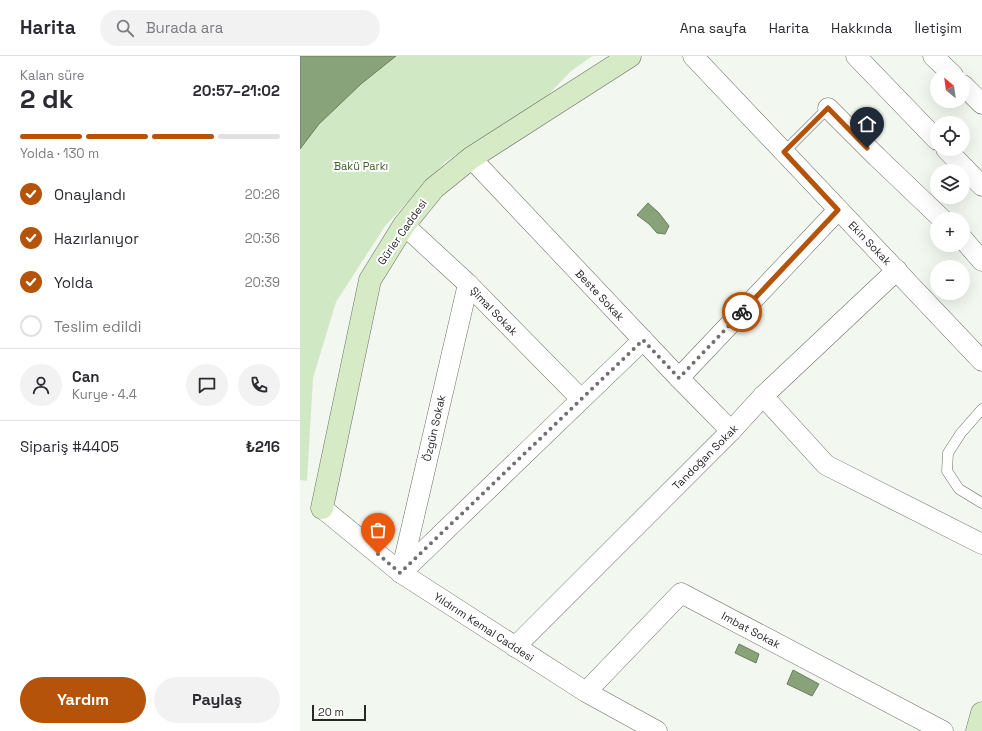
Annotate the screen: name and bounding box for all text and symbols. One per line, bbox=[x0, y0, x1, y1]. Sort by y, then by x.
search box bbox=[100, 10, 380, 46]
text: Harita bbox=[20, 15, 76, 40]
icon: search bbox=[114, 17, 136, 39]
text: Burada ara bbox=[146, 18, 223, 37]
text: Ana sayfa bbox=[680, 19, 747, 37]
text: Harita bbox=[769, 19, 809, 37]
text: Hakkında bbox=[831, 19, 892, 37]
text: İletişim bbox=[914, 19, 962, 37]
text: Kalan süre bbox=[20, 67, 85, 84]
north arrow bbox=[930, 68, 970, 108]
map controls bbox=[930, 68, 970, 300]
text: 20:57–21:02 bbox=[193, 81, 280, 100]
text: 2 dk bbox=[20, 82, 73, 116]
pin bbox=[850, 107, 884, 148]
icon: home bbox=[856, 113, 878, 135]
button: locate bbox=[930, 116, 970, 156]
text: Yolda · 130 m bbox=[20, 145, 99, 162]
park label: Bakü Parkı bbox=[334, 159, 388, 173]
button: layers bbox=[930, 164, 970, 204]
icon: check bbox=[20, 183, 42, 205]
text: Onaylandı bbox=[54, 185, 126, 204]
text: 20:26 bbox=[245, 186, 280, 203]
street label: Gürler Caddesi bbox=[374, 196, 430, 267]
button: + bbox=[930, 212, 970, 252]
street label: Ekin Sokak bbox=[846, 218, 895, 268]
icon: check bbox=[20, 227, 42, 249]
text: Hazırlanıyor bbox=[54, 229, 139, 248]
text: 20:36 bbox=[245, 230, 280, 247]
button: − bbox=[930, 260, 970, 300]
street label: Beste Sokak bbox=[573, 266, 627, 324]
icon: check bbox=[20, 271, 42, 293]
text: Yolda bbox=[54, 273, 93, 292]
text: 20:39 bbox=[245, 274, 280, 291]
street label: Şimal Sokak bbox=[467, 284, 521, 338]
courier bbox=[722, 292, 762, 332]
icon: bike bbox=[731, 301, 753, 323]
text: Teslim edildi bbox=[54, 317, 141, 336]
button: person bbox=[20, 364, 62, 406]
button: chat bbox=[186, 364, 228, 406]
button: phone bbox=[238, 364, 280, 406]
text: Can bbox=[72, 367, 100, 386]
text: Kurye · 4.4 bbox=[72, 386, 137, 403]
street label: Özgün Sokak bbox=[419, 393, 448, 463]
street label: Tandoğan Sokak bbox=[669, 421, 741, 493]
text: Sipariş #4405 bbox=[20, 437, 119, 456]
text: ₺216 bbox=[246, 437, 280, 456]
pin bbox=[361, 513, 395, 554]
icon: bag bbox=[367, 519, 389, 541]
street label: Yıldırım Kemal Caddesi bbox=[431, 589, 537, 665]
street label: Imbat Sokak bbox=[719, 609, 783, 651]
button: Yardım bbox=[20, 677, 146, 723]
button: Paylaş bbox=[154, 677, 280, 723]
scale bar bbox=[312, 703, 366, 722]
text: 20 m bbox=[318, 705, 344, 719]

